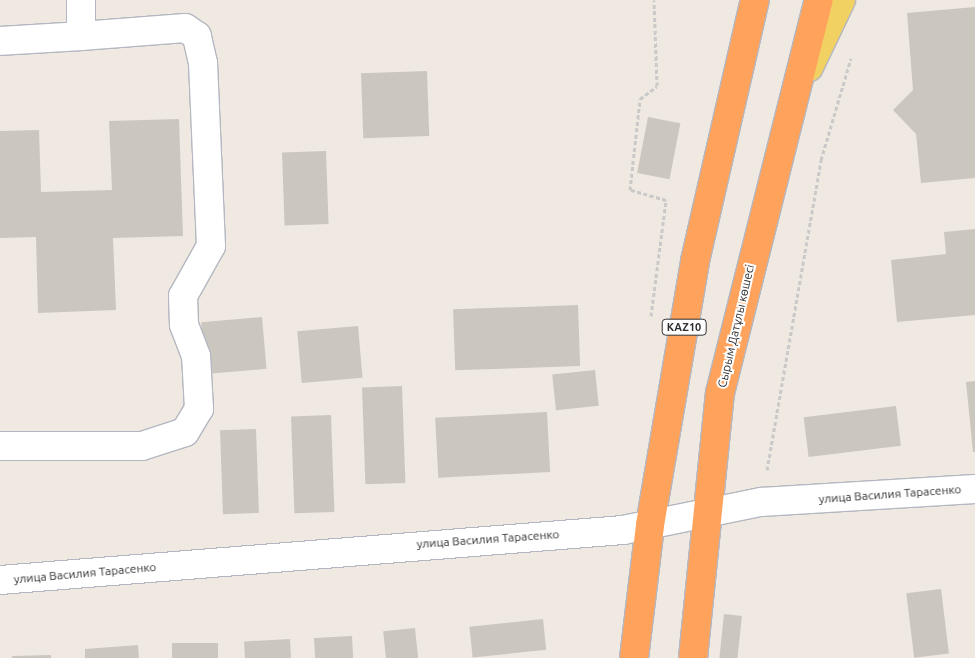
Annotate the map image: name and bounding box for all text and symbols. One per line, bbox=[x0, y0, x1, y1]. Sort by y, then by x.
street label: Сырым Датұлы көшесі bbox=[715, 263, 757, 389]
road number: KAZ10 bbox=[662, 318, 706, 336]
street label: улица Василия Тарасенко bbox=[818, 482, 962, 506]
street label: улица Василия Тарасенко bbox=[416, 527, 560, 551]
street label: улица Василия Тарасенко bbox=[13, 560, 157, 586]

